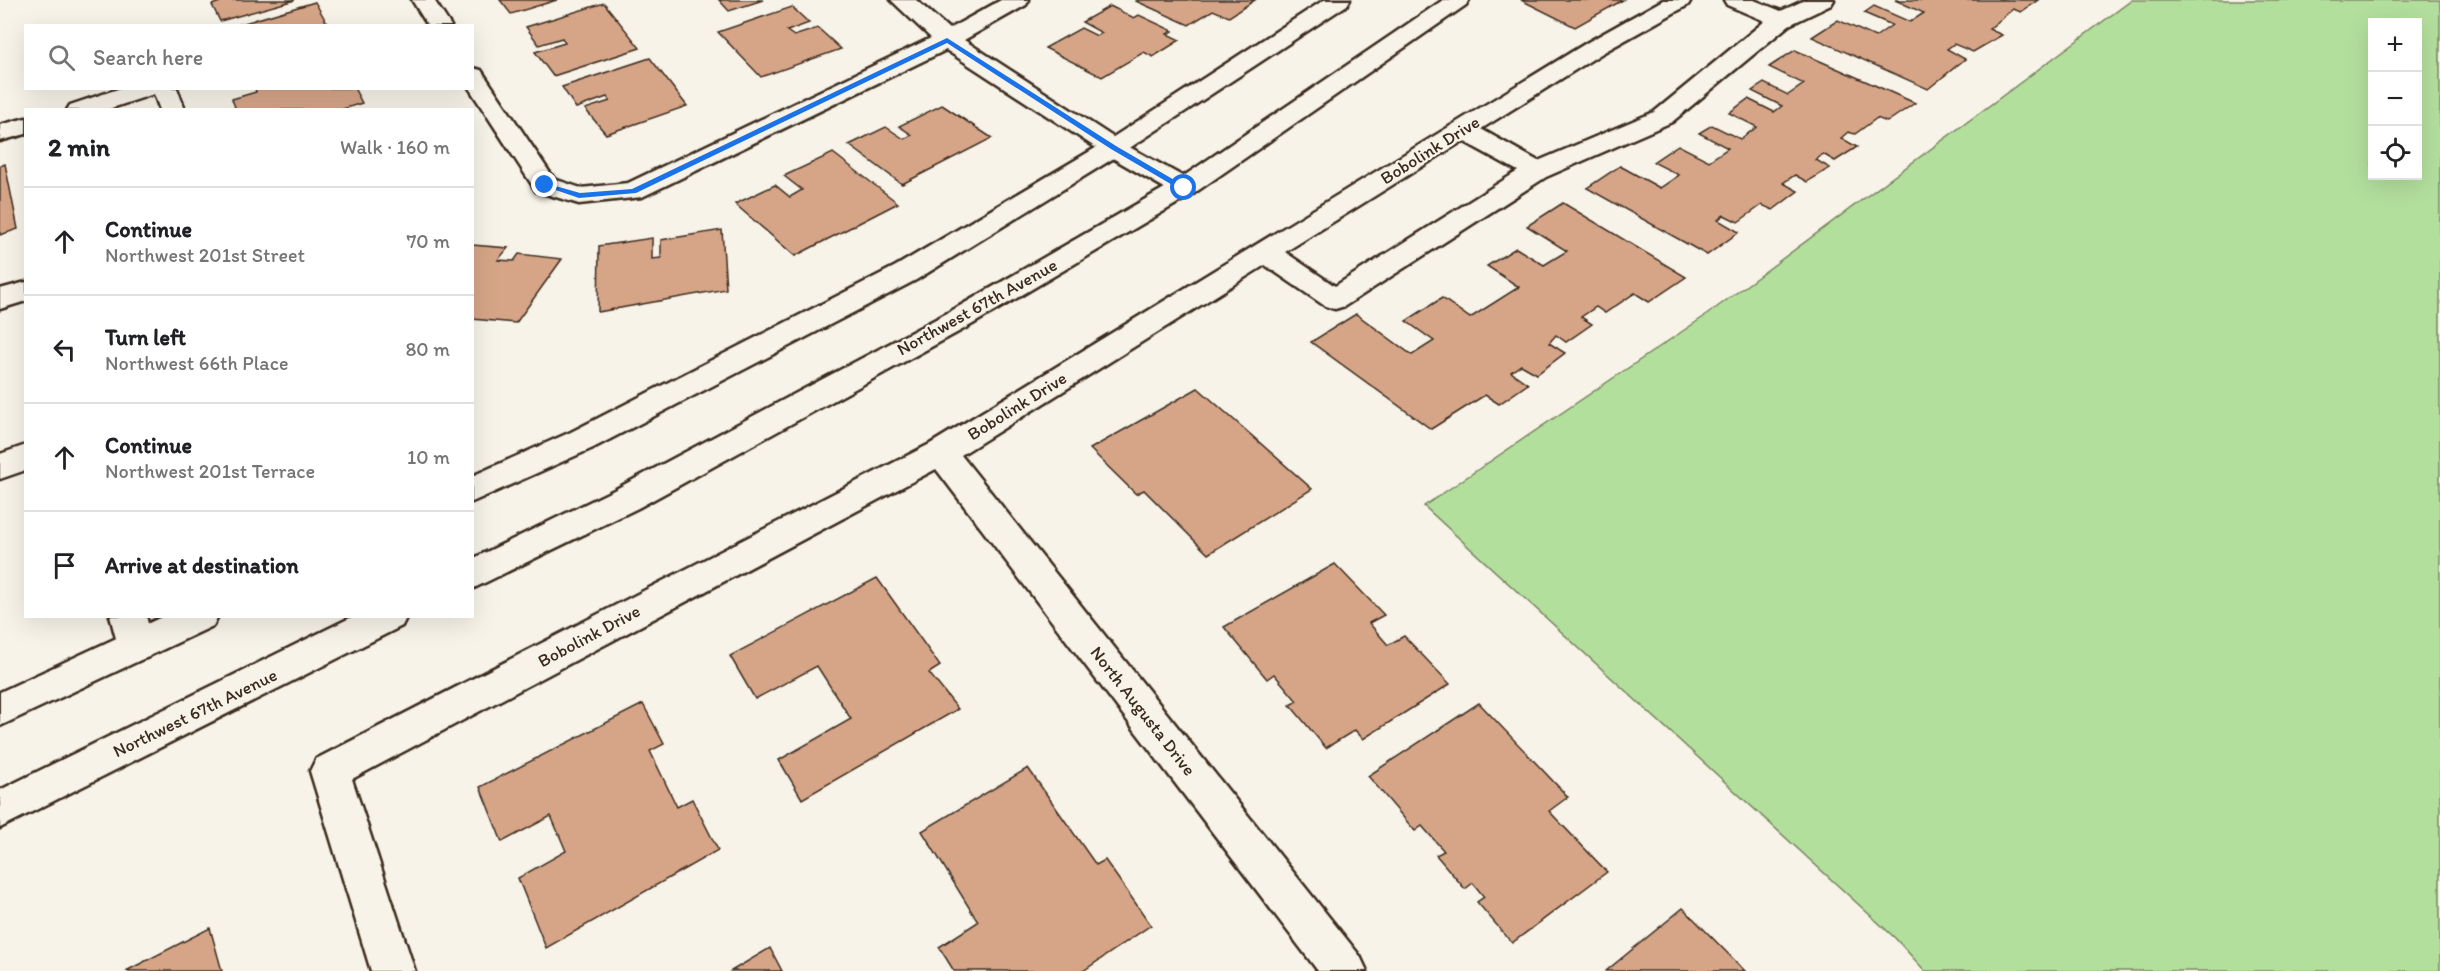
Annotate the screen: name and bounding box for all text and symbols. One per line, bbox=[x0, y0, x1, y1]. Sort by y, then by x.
map controls bbox=[2368, 18, 2422, 180]
button: + bbox=[2368, 18, 2422, 72]
search box bbox=[24, 24, 474, 90]
icon: search bbox=[45, 41, 78, 74]
text: Search here bbox=[93, 44, 203, 71]
button: − bbox=[2368, 72, 2422, 126]
street label: Bobolink Drive bbox=[1376, 111, 1484, 189]
button: locate bbox=[2368, 126, 2422, 180]
text: 2 min bbox=[48, 131, 110, 163]
text: Walk · 160 m bbox=[340, 135, 450, 159]
route end bbox=[531, 171, 557, 197]
route start bbox=[1170, 174, 1196, 200]
text: Continue bbox=[105, 216, 192, 243]
icon: ahead bbox=[48, 225, 81, 258]
text: 70 m bbox=[406, 229, 450, 253]
text: Northwest 201st Street bbox=[105, 243, 305, 267]
street label: Northwest 67th Avenue bbox=[893, 254, 1061, 360]
text: Turn left bbox=[105, 324, 186, 351]
icon: left bbox=[48, 333, 81, 366]
text: 80 m bbox=[405, 337, 450, 361]
text: Northwest 66th Place bbox=[105, 351, 289, 375]
street label: Bobolink Drive bbox=[963, 367, 1071, 445]
text: Continue bbox=[105, 432, 192, 459]
icon: ahead bbox=[48, 441, 81, 474]
text: 10 m bbox=[407, 445, 450, 469]
text: Northwest 201st Terrace bbox=[105, 459, 315, 483]
icon: arrive bbox=[48, 549, 81, 582]
text: Arrive at destination bbox=[105, 552, 299, 579]
street label: Bobolink Drive bbox=[534, 600, 644, 672]
street label: North Augusta Drive bbox=[1086, 642, 1200, 780]
street label: Northwest 67th Avenue bbox=[109, 664, 281, 762]

